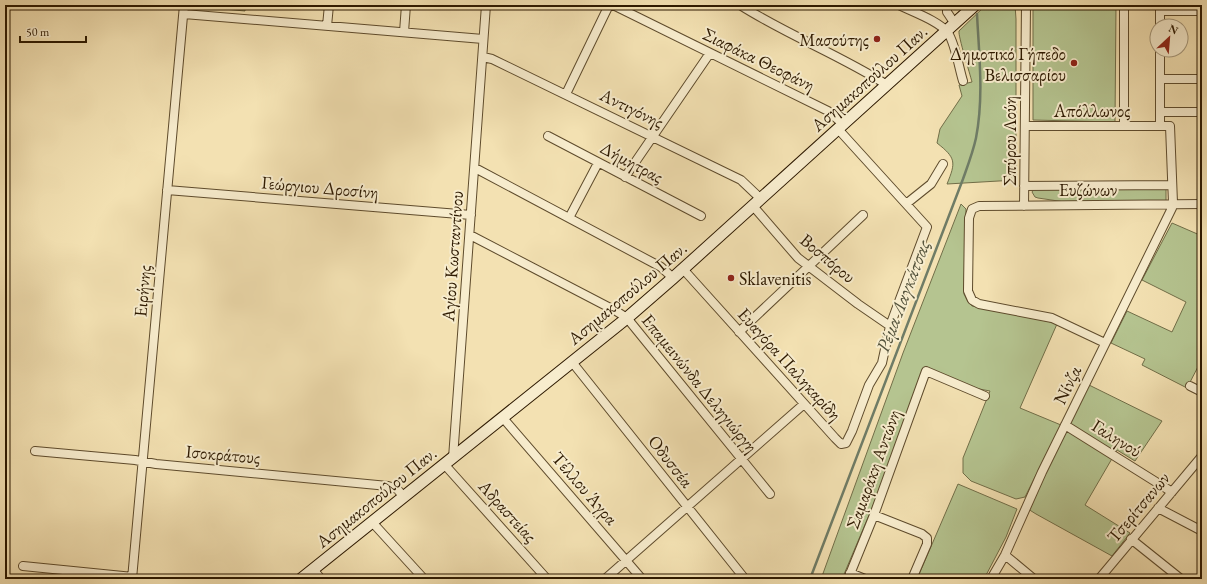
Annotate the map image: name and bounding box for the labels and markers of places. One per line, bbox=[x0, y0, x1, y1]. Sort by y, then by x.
place label: Μασούτης bbox=[799, 28, 869, 51]
marker: Μασούτης bbox=[872, 34, 882, 44]
place label: Δημοτικό Γήπεδο Βελισσαρίου bbox=[950, 42, 1066, 86]
marker: Δημοτικό Γήπεδο Βελισσαρίου bbox=[1069, 58, 1079, 68]
place label: Sklavenitis bbox=[739, 267, 811, 290]
marker: Sklavenitis bbox=[726, 273, 736, 283]

